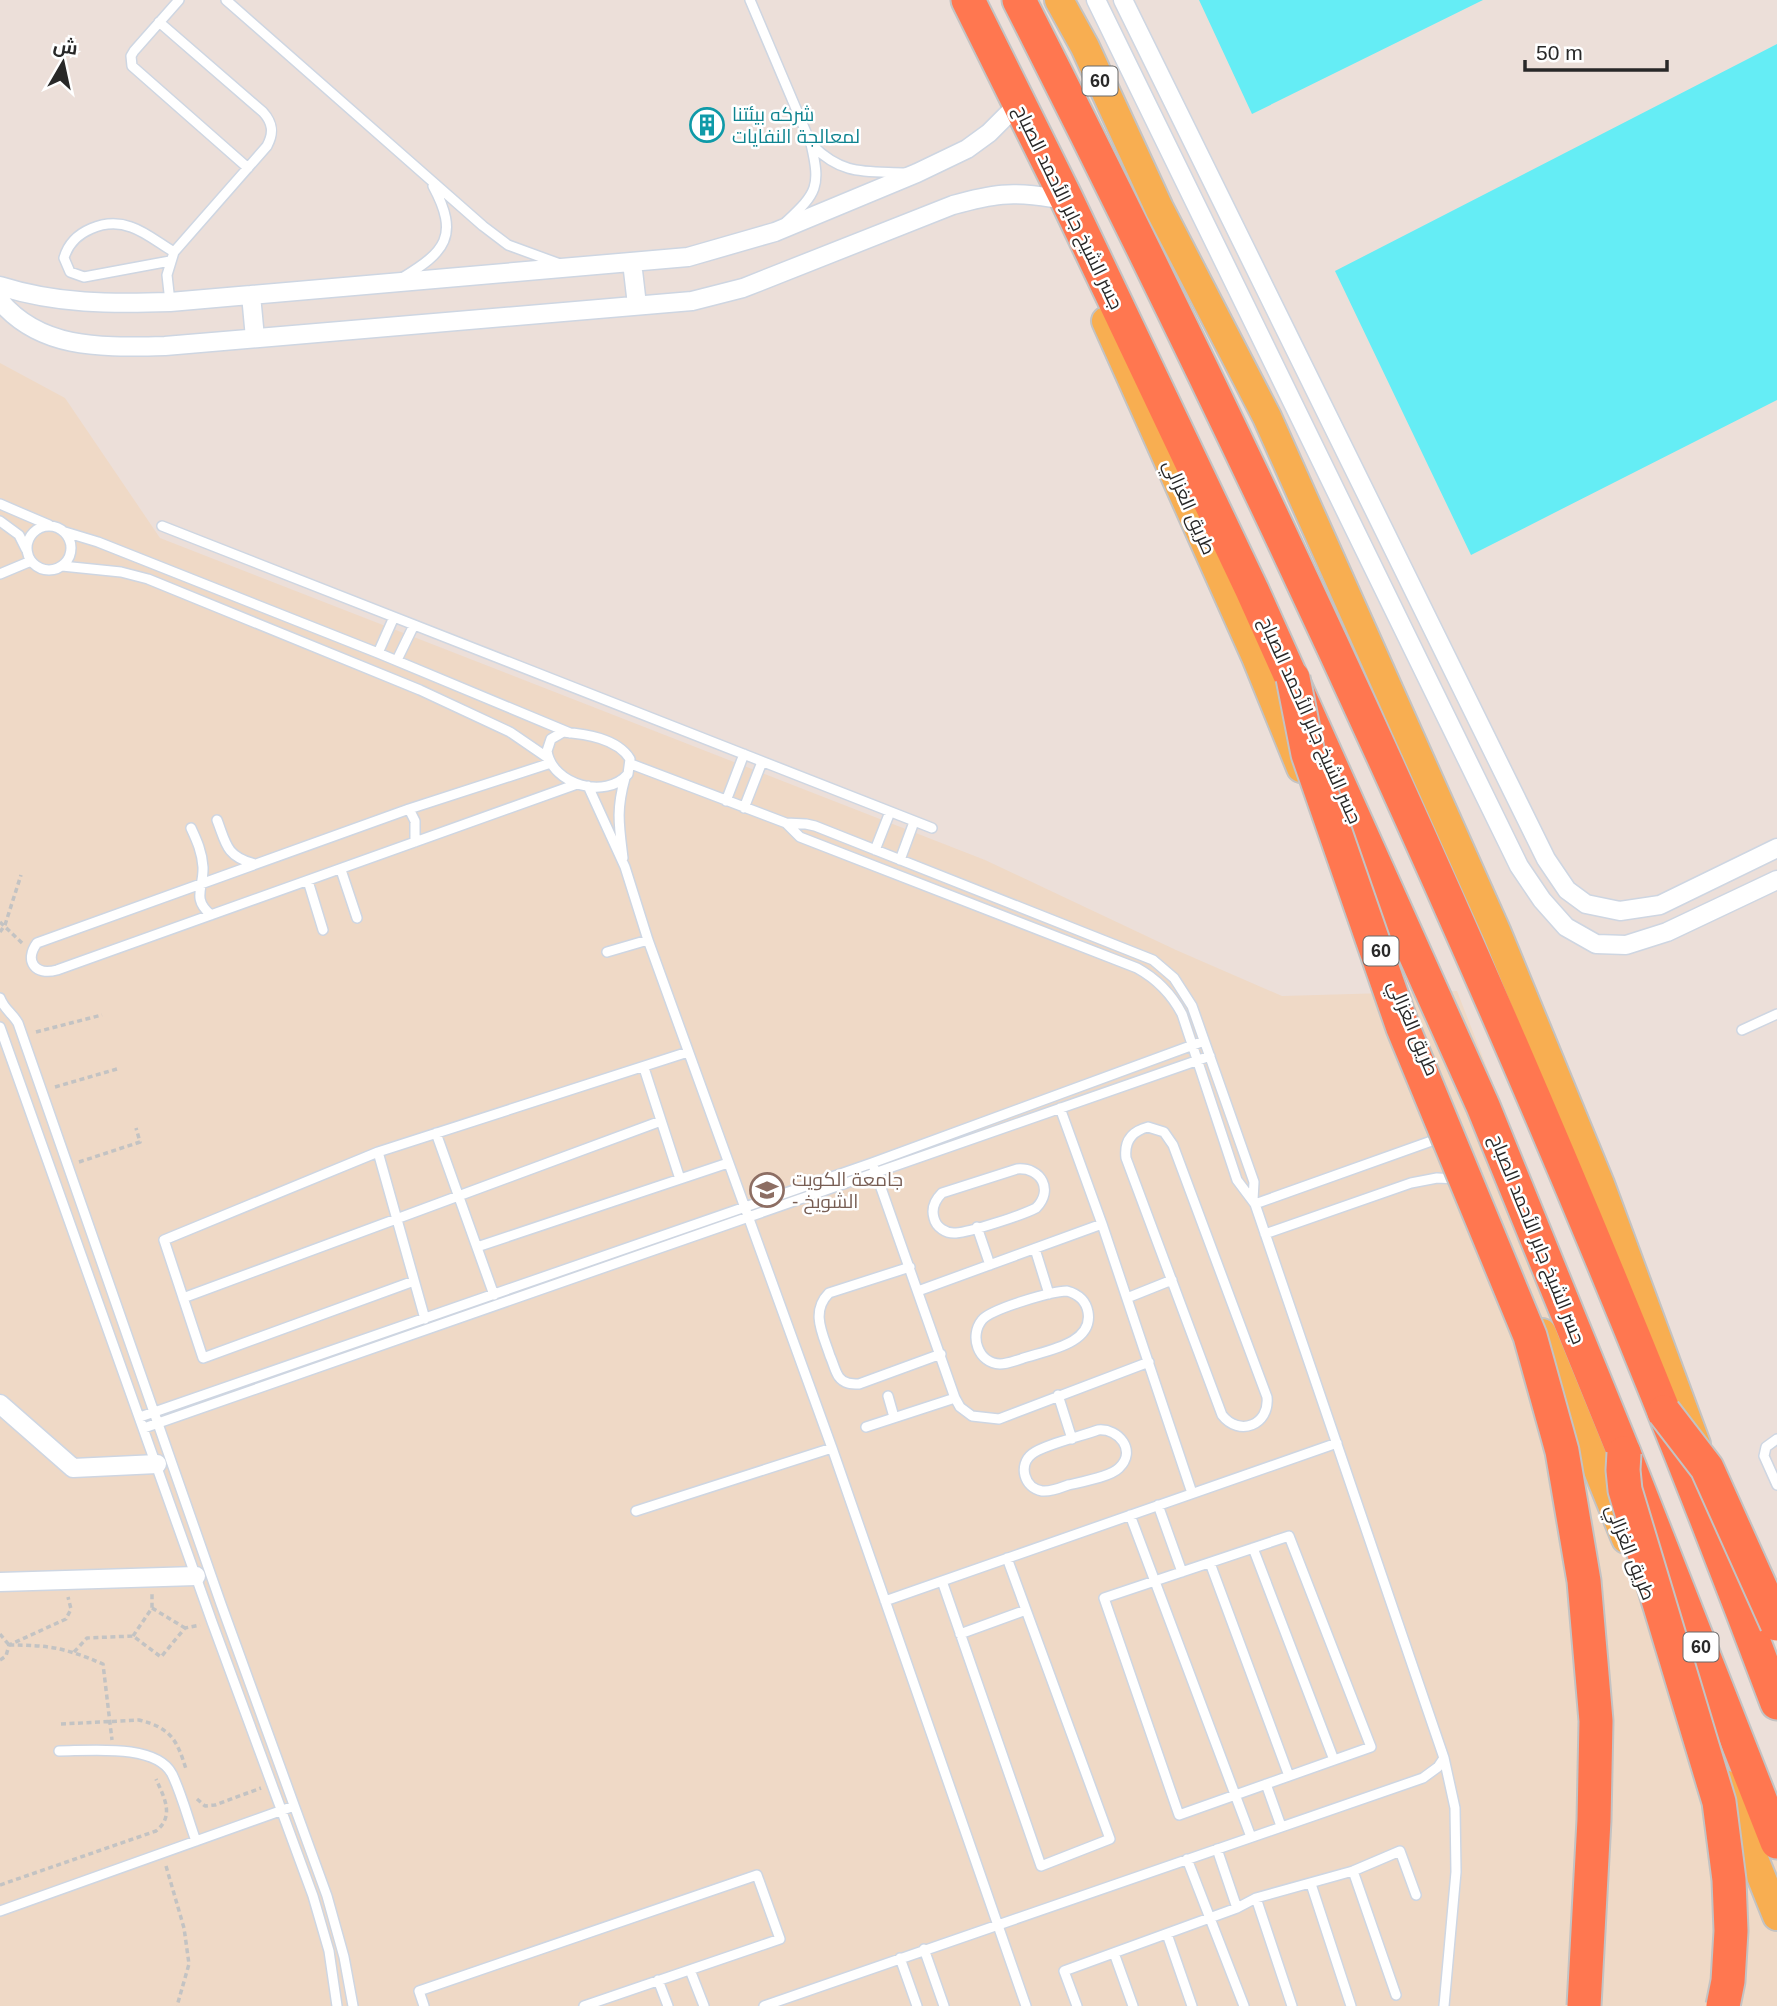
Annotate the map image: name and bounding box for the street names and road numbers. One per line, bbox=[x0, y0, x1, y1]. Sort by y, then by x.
road number: 60 bbox=[1082, 66, 1118, 96]
street label: جسر الشيخ جابر الأحمد الصباح bbox=[1007, 102, 1127, 314]
street label: طريق الغزالي bbox=[1156, 457, 1220, 559]
street label: جسر الشيخ جابر الأحمد الصباح bbox=[1253, 614, 1366, 828]
road number: 60 bbox=[1364, 936, 1398, 966]
street label: طريق الغزالي bbox=[1380, 977, 1443, 1080]
street label: جسر الشيخ جابر الأحمد الصباح bbox=[1483, 1131, 1589, 1348]
street label: طريق الغزالي bbox=[1598, 1501, 1659, 1605]
road number: 60 bbox=[1684, 1632, 1718, 1662]

